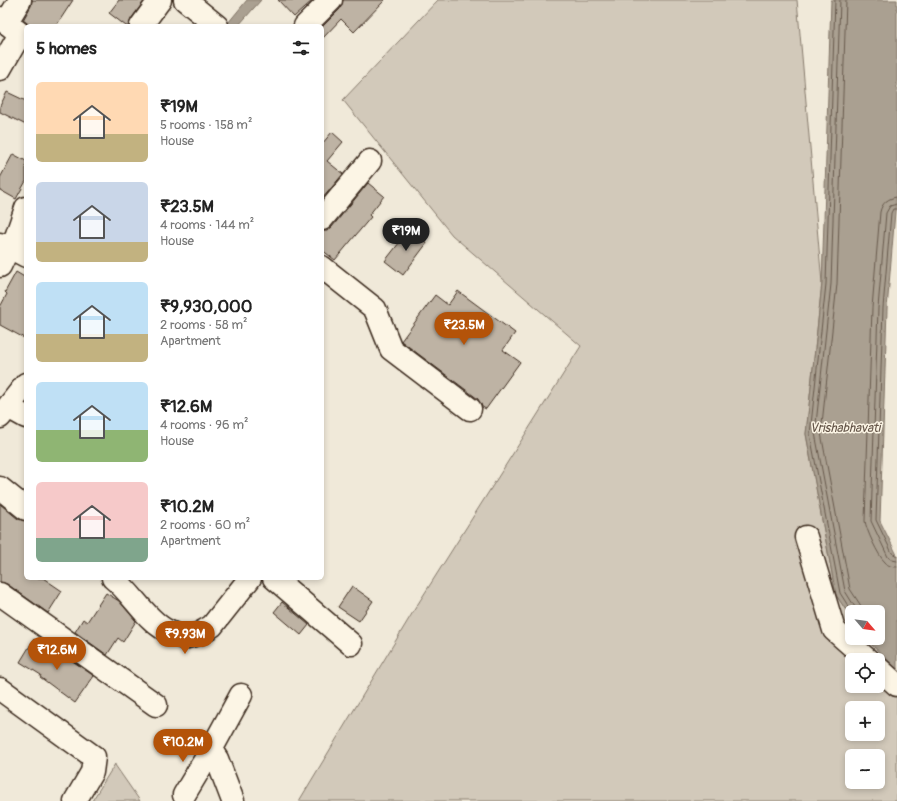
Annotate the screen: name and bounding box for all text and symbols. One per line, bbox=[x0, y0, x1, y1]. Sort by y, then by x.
icon: filters bbox=[290, 37, 312, 59]
text: 5 homes bbox=[36, 38, 97, 59]
text: ₹19M bbox=[160, 96, 198, 117]
icon: home bbox=[68, 98, 116, 146]
text: 5 rooms · 158 m² bbox=[160, 117, 252, 133]
text: House bbox=[160, 133, 194, 149]
text: ₹23.5M bbox=[160, 196, 214, 217]
icon: home bbox=[68, 198, 116, 246]
text: 4 rooms · 144 m² bbox=[160, 217, 254, 233]
pin: ₹19M bbox=[382, 218, 430, 252]
text: ₹19M bbox=[392, 223, 420, 239]
text: House bbox=[160, 233, 194, 249]
text: ₹9,930,000 bbox=[160, 296, 252, 317]
icon: home bbox=[68, 298, 116, 346]
pin: ₹23.5M bbox=[431, 312, 497, 346]
text: 2 rooms · 58 m² bbox=[160, 317, 247, 333]
text: ₹23.5M bbox=[443, 317, 485, 333]
text: Apartment bbox=[160, 333, 221, 349]
text: ₹12.6M bbox=[160, 396, 212, 417]
icon: home bbox=[68, 398, 116, 446]
text: 4 rooms · 96 m² bbox=[160, 417, 248, 433]
water label: Vrishabhavati bbox=[810, 420, 883, 436]
text: House bbox=[160, 433, 194, 449]
text: ₹10.2M bbox=[160, 496, 214, 517]
icon: home bbox=[68, 498, 116, 546]
text: 2 rooms · 60 m² bbox=[160, 517, 250, 533]
text: Apartment bbox=[160, 533, 221, 549]
north arrow bbox=[845, 605, 885, 645]
map controls bbox=[845, 605, 885, 789]
pin: ₹9.93M bbox=[152, 621, 218, 655]
text: ₹9.93M bbox=[165, 626, 205, 642]
pin: ₹12.6M bbox=[24, 637, 90, 671]
text: ₹12.6M bbox=[37, 642, 77, 658]
button: locate bbox=[845, 653, 885, 693]
button: + bbox=[845, 701, 885, 741]
pin: ₹10.2M bbox=[150, 729, 216, 763]
text: ₹10.2M bbox=[162, 734, 204, 750]
button: − bbox=[845, 749, 885, 789]

